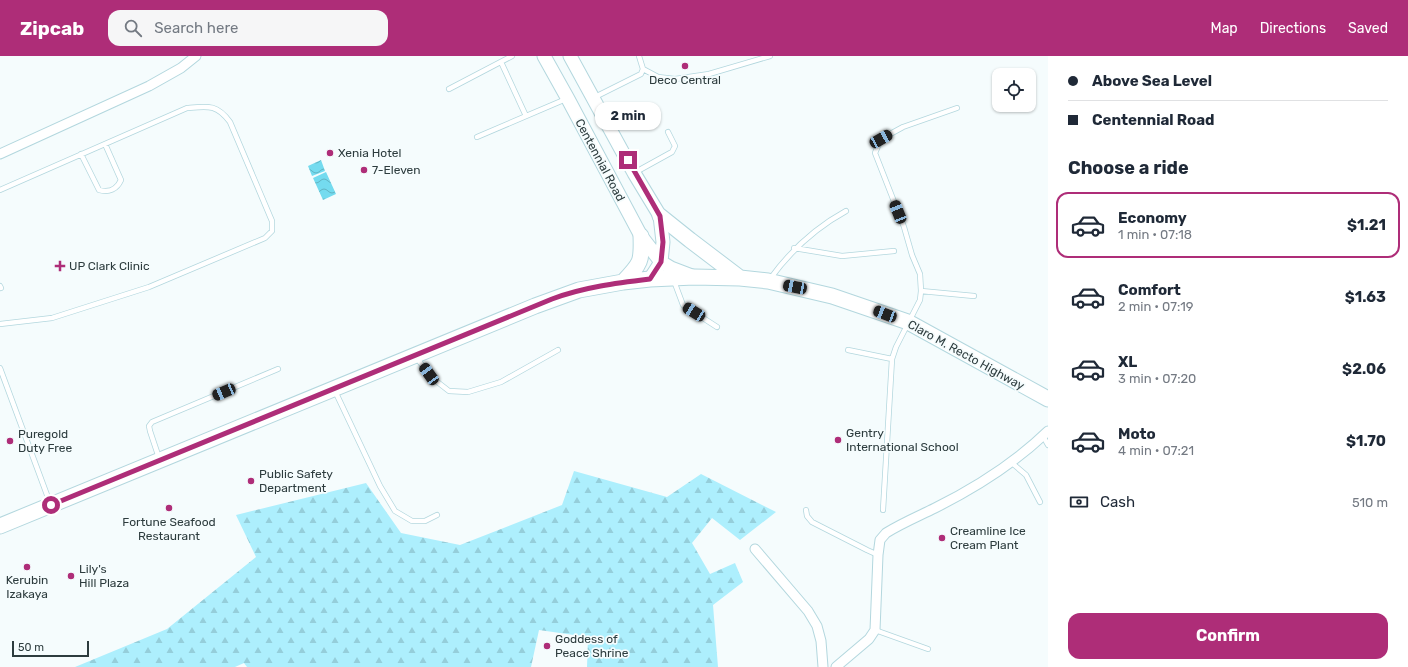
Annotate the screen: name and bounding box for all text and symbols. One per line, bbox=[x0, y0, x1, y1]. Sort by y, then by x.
search box bbox=[108, 10, 388, 46]
text: Zipcab bbox=[20, 17, 84, 40]
icon: search bbox=[122, 17, 144, 39]
text: Search here bbox=[154, 19, 238, 37]
text: Map bbox=[1211, 20, 1238, 37]
text: Directions bbox=[1260, 20, 1326, 37]
text: Saved bbox=[1348, 20, 1388, 37]
marker: Deco Central bbox=[680, 61, 690, 71]
map controls bbox=[992, 68, 1036, 112]
button: locate bbox=[992, 68, 1036, 112]
text: Above Sea Level bbox=[1092, 72, 1212, 90]
place label: Deco Central bbox=[649, 73, 721, 87]
callout: 2 min bbox=[595, 102, 661, 130]
text: 2 min bbox=[610, 108, 646, 123]
text: Centennial Road bbox=[1092, 111, 1215, 129]
street label: Centennial Road bbox=[572, 116, 628, 204]
car bbox=[868, 128, 894, 150]
place label: Xenia Hotel bbox=[338, 146, 402, 160]
marker: Xenia Hotel bbox=[325, 148, 335, 158]
route end bbox=[619, 151, 637, 169]
text: Choose a ride bbox=[1068, 157, 1189, 179]
place label: 7-Eleven bbox=[372, 163, 421, 177]
marker: 7-Eleven bbox=[359, 165, 369, 175]
car bbox=[888, 199, 908, 225]
icon: car bbox=[1070, 207, 1106, 243]
text: Economy bbox=[1118, 209, 1187, 227]
text: $1.21 bbox=[1347, 216, 1386, 234]
text: 1 min · 07:18 bbox=[1118, 227, 1192, 242]
place label: UP Clark Clinic bbox=[69, 259, 150, 273]
marker: UP Clark Clinic bbox=[54, 260, 66, 272]
car bbox=[782, 279, 808, 295]
icon: car bbox=[1070, 279, 1106, 315]
text: Comfort bbox=[1118, 281, 1181, 299]
text: $1.63 bbox=[1345, 288, 1386, 306]
text: 2 min · 07:19 bbox=[1118, 299, 1194, 314]
car bbox=[681, 301, 707, 323]
car bbox=[872, 304, 898, 324]
street label: Claro M. Recto Highway bbox=[905, 317, 1027, 393]
icon: car bbox=[1070, 351, 1106, 387]
text: XL bbox=[1118, 353, 1137, 371]
text: $2.06 bbox=[1342, 360, 1386, 378]
car bbox=[417, 361, 441, 387]
text: 3 min · 07:20 bbox=[1118, 371, 1196, 386]
car bbox=[211, 382, 237, 402]
icon: car bbox=[1070, 423, 1106, 459]
text: Moto bbox=[1118, 425, 1156, 443]
place label: Gentry International School bbox=[846, 426, 959, 454]
place label: Puregold Duty Free bbox=[18, 427, 72, 455]
text: $1.70 bbox=[1346, 432, 1386, 450]
marker: Gentry International School bbox=[833, 435, 843, 445]
marker: Puregold Duty Free bbox=[5, 436, 15, 446]
text: 4 min · 07:21 bbox=[1118, 443, 1194, 458]
place label: Public Safety Department bbox=[259, 467, 333, 495]
marker: Public Safety Department bbox=[246, 476, 256, 486]
icon: cash bbox=[1068, 491, 1090, 513]
text: Cash bbox=[1100, 493, 1135, 511]
text: 510 m bbox=[1352, 495, 1388, 510]
route start bbox=[42, 496, 60, 514]
marker: Fortune Seafood Restaurant bbox=[164, 503, 174, 513]
place label: Fortune Seafood Restaurant bbox=[122, 515, 216, 543]
place label: Creamline Ice Cream Plant bbox=[950, 524, 1026, 552]
marker: Creamline Ice Cream Plant bbox=[937, 533, 947, 543]
marker: Kerubin Izakaya bbox=[22, 562, 32, 572]
place label: Lily's Hill Plaza bbox=[79, 562, 129, 590]
marker: Lily's Hill Plaza bbox=[66, 571, 76, 581]
place label: Kerubin Izakaya bbox=[6, 573, 48, 601]
button: Confirm bbox=[1068, 613, 1388, 659]
place label: Goddess of Peace Shrine bbox=[555, 632, 629, 660]
scale bar bbox=[12, 639, 89, 658]
text: 50 m bbox=[18, 641, 44, 654]
marker: Goddess of Peace Shrine bbox=[542, 641, 552, 651]

